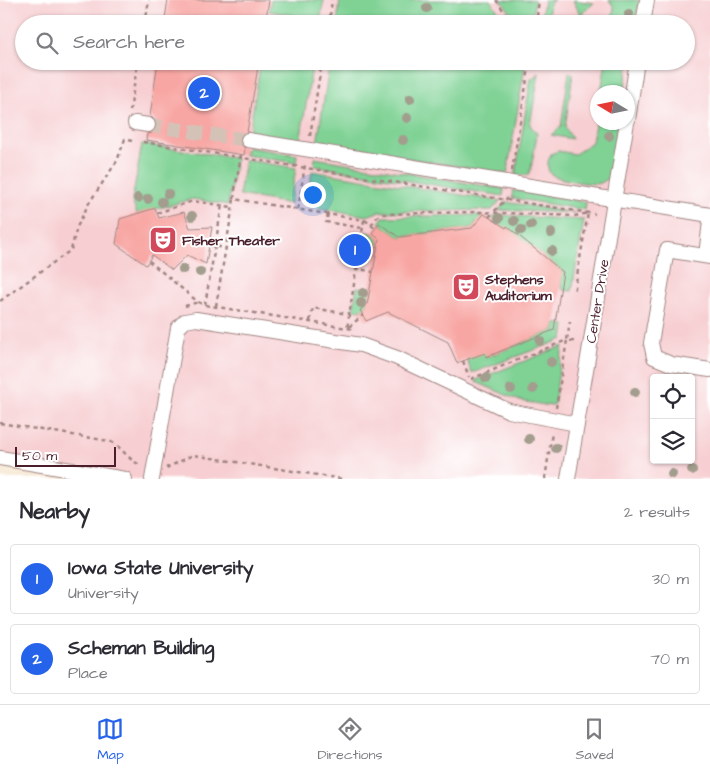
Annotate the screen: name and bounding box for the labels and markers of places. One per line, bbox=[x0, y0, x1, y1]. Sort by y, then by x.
pin: 2 bbox=[188, 74, 220, 112]
theatre icon: Fisher Theater bbox=[148, 225, 178, 255]
place label: Fisher Theater bbox=[182, 231, 280, 251]
pin: 1 bbox=[339, 231, 371, 269]
place label: Stephens Auditorium bbox=[484, 270, 553, 306]
theatre icon: Stephens Auditorium bbox=[451, 272, 481, 302]

